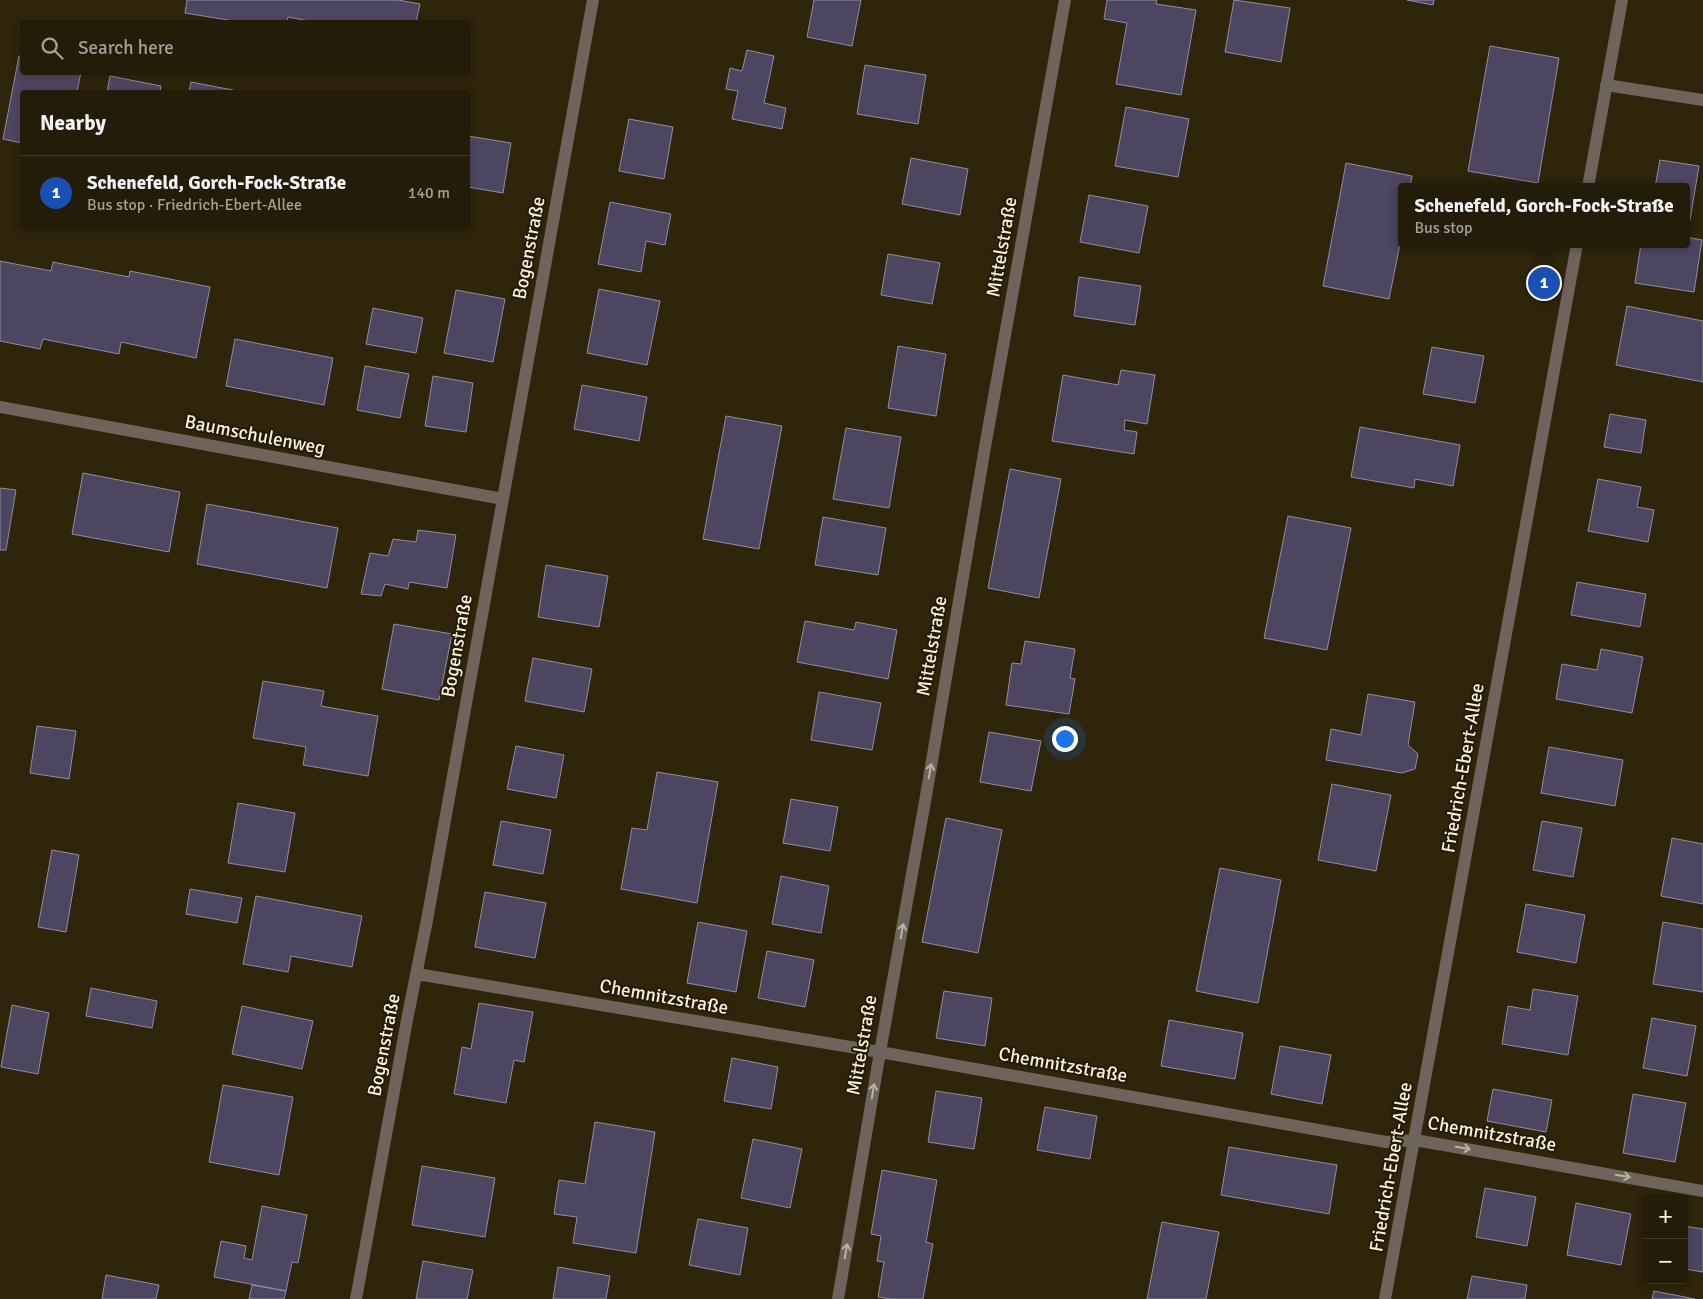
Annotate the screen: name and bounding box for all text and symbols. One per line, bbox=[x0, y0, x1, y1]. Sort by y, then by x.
search box bbox=[20, 20, 470, 75]
icon: search bbox=[38, 34, 66, 62]
text: Search here bbox=[78, 36, 174, 60]
text: Nearby bbox=[40, 110, 106, 136]
text: Schenefeld, Gorch-Fock-Straße bbox=[87, 171, 346, 195]
text: 1 bbox=[52, 183, 60, 203]
text: 140 m bbox=[408, 183, 450, 203]
popup bbox=[1398, 183, 1690, 248]
text: Schenefeld, Gorch-Fock-Straße bbox=[1414, 194, 1674, 218]
text: Bus stop · Friedrich-Ebert-Allee bbox=[87, 195, 302, 215]
street label: Bogenstraße bbox=[507, 195, 551, 301]
street label: Mittelstraße bbox=[981, 195, 1023, 299]
text: Bus stop bbox=[1414, 218, 1473, 238]
pin: 1 bbox=[1528, 264, 1560, 302]
street label: Baumschulenweg bbox=[183, 410, 327, 460]
street label: Bogenstraße bbox=[436, 593, 478, 699]
street label: Mittelstraße bbox=[911, 594, 953, 698]
street label: Friedrich-Ebert-Allee bbox=[1436, 681, 1490, 855]
your location bbox=[1052, 726, 1078, 752]
one-way arrow bbox=[926, 763, 936, 779]
one-way arrow bbox=[897, 923, 907, 939]
street label: Chemnitzstraße bbox=[598, 974, 730, 1020]
street label: Bogenstraße bbox=[362, 992, 406, 1098]
street label: Mittelstraße bbox=[841, 993, 883, 1097]
street label: Chemnitzstraße bbox=[997, 1042, 1129, 1088]
street label: Friedrich-Ebert-Allee bbox=[1364, 1080, 1418, 1254]
one-way arrow bbox=[869, 1083, 879, 1099]
street label: Chemnitzstraße bbox=[1426, 1111, 1558, 1157]
one-way arrow bbox=[1454, 1144, 1470, 1154]
one-way arrow bbox=[1614, 1172, 1630, 1182]
map controls bbox=[1643, 1194, 1688, 1284]
button: + bbox=[1643, 1194, 1688, 1239]
button: − bbox=[1643, 1239, 1688, 1284]
one-way arrow bbox=[841, 1243, 851, 1259]

